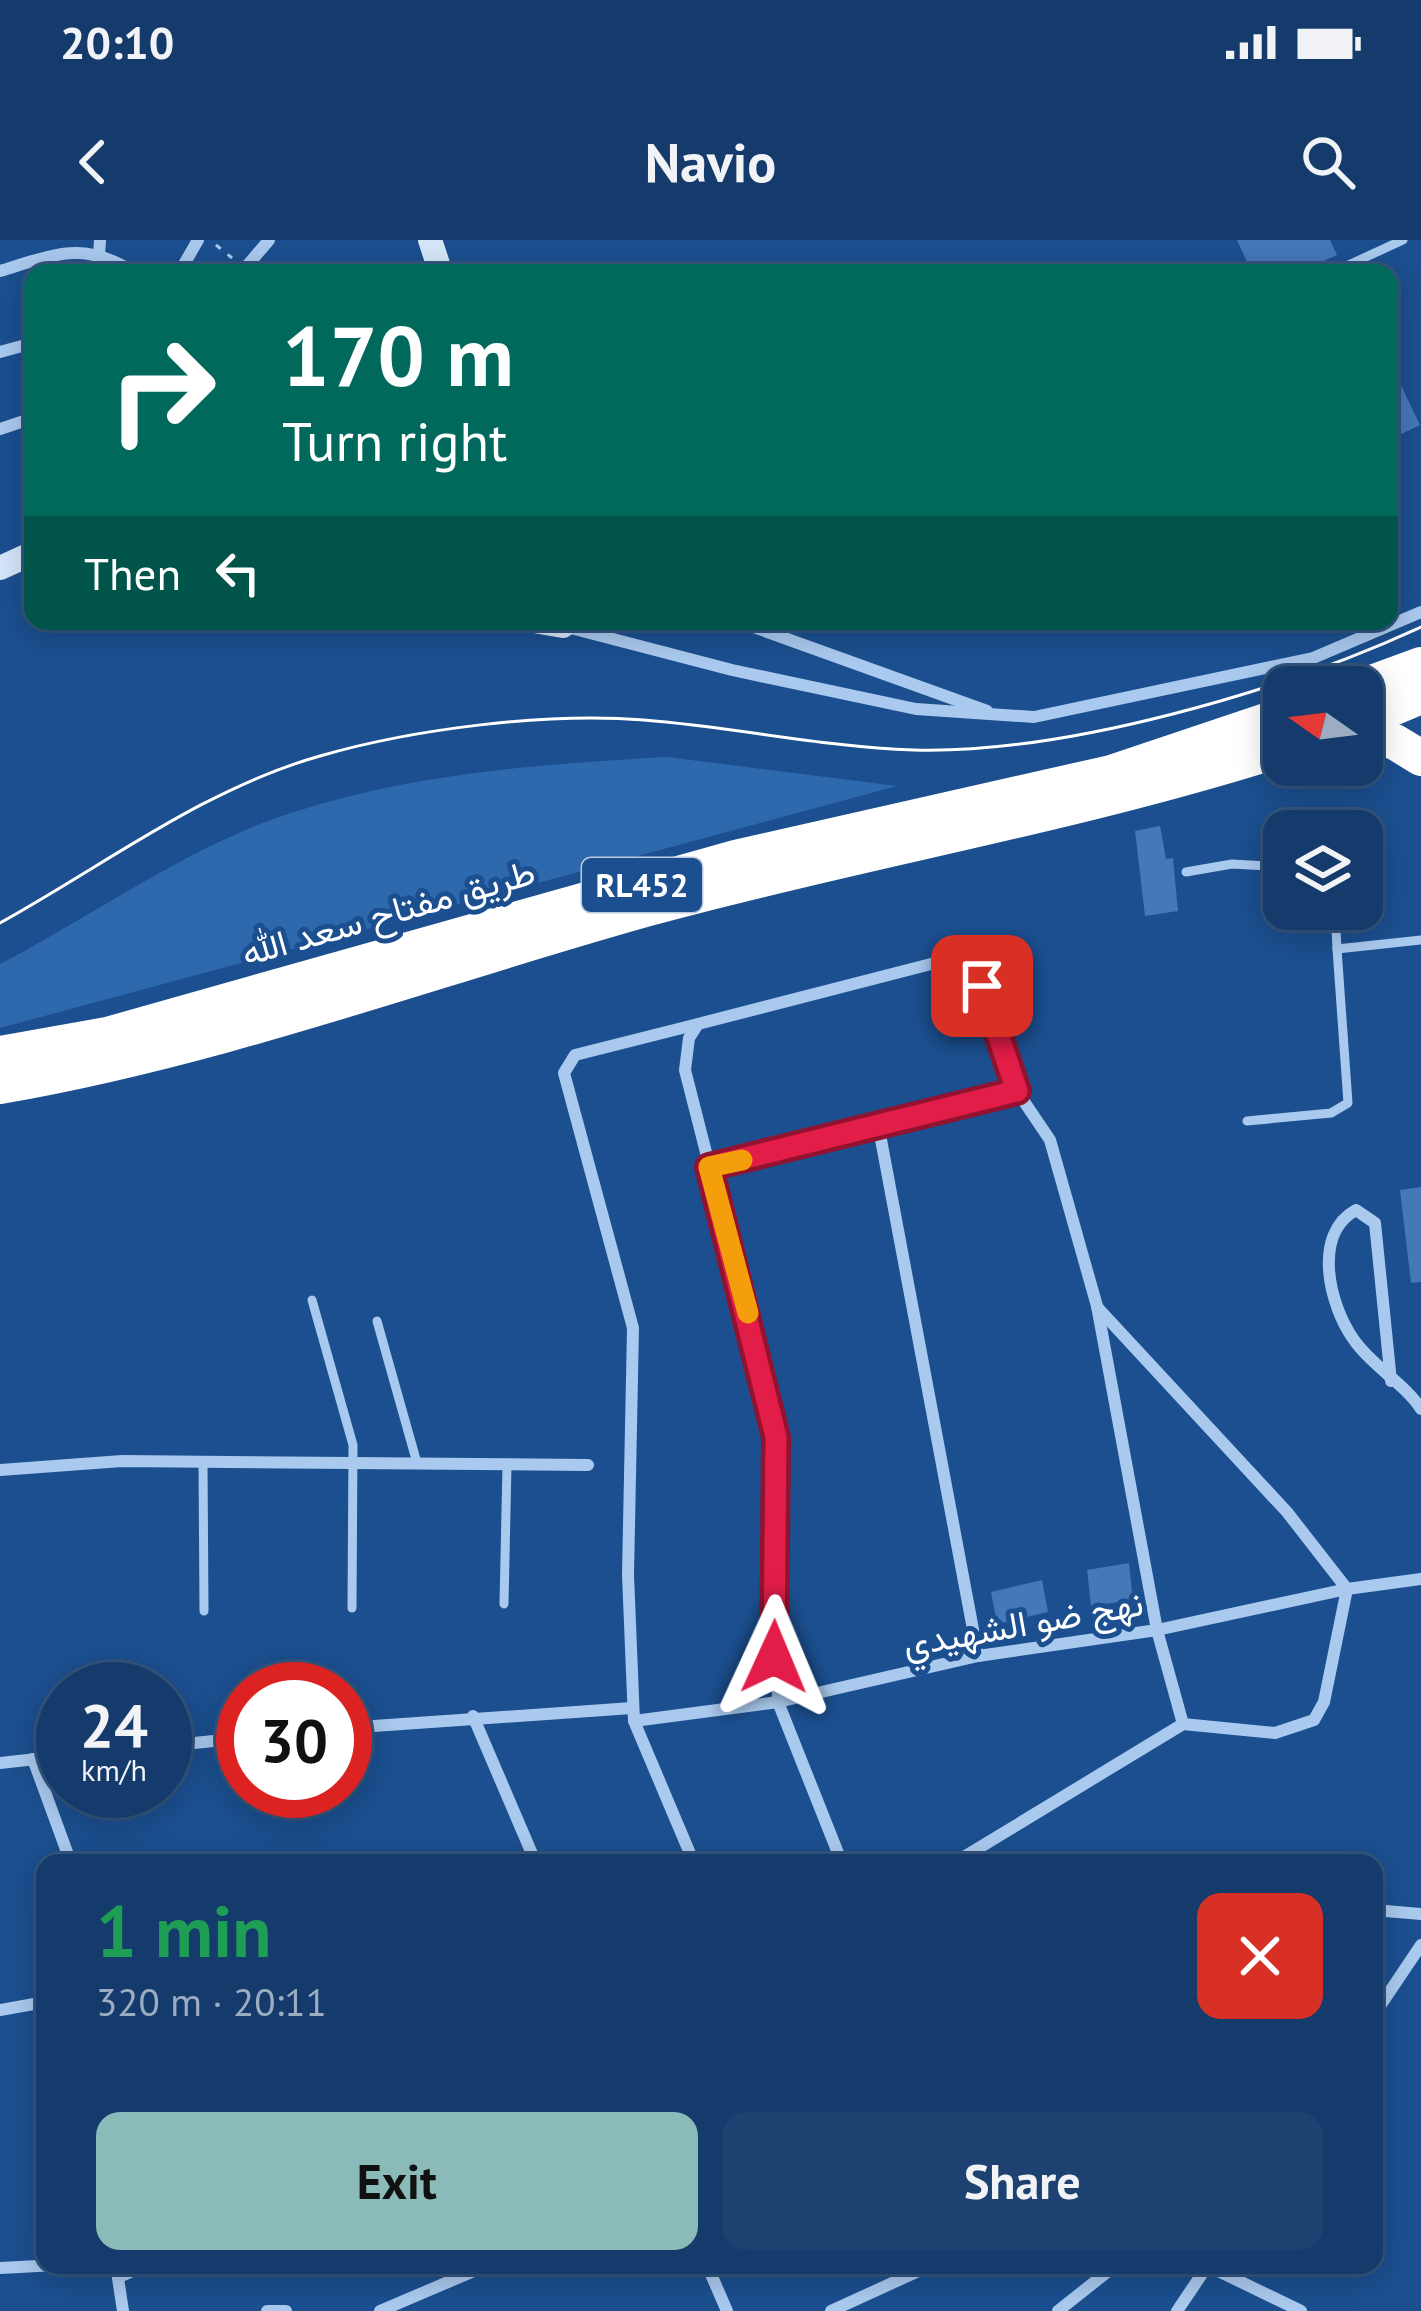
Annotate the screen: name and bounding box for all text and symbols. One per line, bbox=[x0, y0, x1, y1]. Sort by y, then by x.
text: 20:10 bbox=[60, 13, 174, 71]
text: Navio bbox=[645, 127, 776, 197]
icon: back bbox=[60, 129, 126, 195]
icon: search bbox=[1295, 129, 1361, 195]
text: 170 m bbox=[282, 300, 514, 409]
icon: right bbox=[84, 312, 240, 468]
text: Turn right bbox=[282, 406, 507, 476]
icon: left bbox=[205, 540, 271, 606]
text: Then bbox=[84, 544, 181, 602]
north arrow bbox=[1263, 666, 1383, 786]
map controls bbox=[1263, 666, 1383, 930]
button: layers bbox=[1263, 810, 1383, 930]
street label: طريق مفتاح سعد الله bbox=[236, 847, 541, 978]
road number: RL452 bbox=[582, 858, 702, 912]
pin bbox=[931, 935, 1033, 1037]
icon: arrive bbox=[949, 953, 1015, 1019]
street label: نهج ضو الشهيدي bbox=[899, 1578, 1148, 1674]
position arrow bbox=[711, 1594, 837, 1720]
speed limit sign: 30 bbox=[216, 1662, 372, 1818]
text: 24 bbox=[80, 1686, 148, 1764]
text: km/h bbox=[81, 1750, 147, 1789]
text: 1 min bbox=[96, 1884, 272, 1977]
button: close bbox=[1197, 1893, 1323, 2019]
text: 320 m · 20:11 bbox=[96, 1976, 327, 2027]
button: Exit bbox=[96, 2112, 698, 2250]
button: Share bbox=[722, 2112, 1323, 2250]

